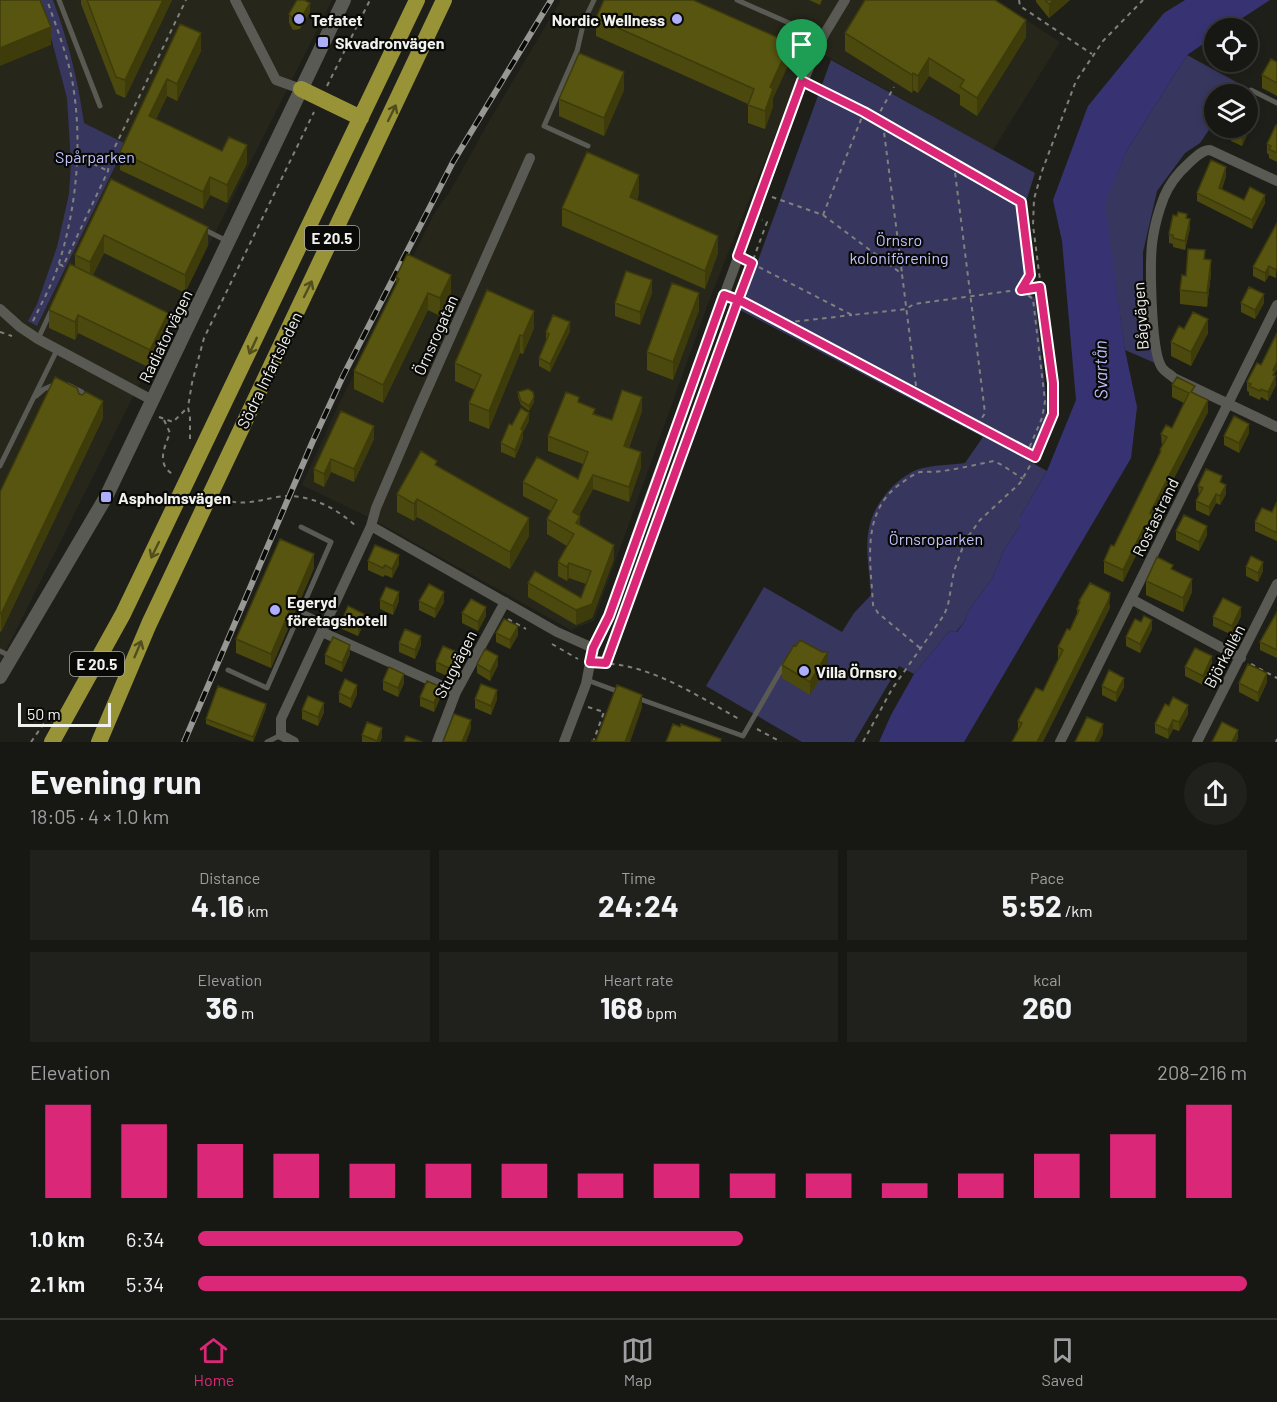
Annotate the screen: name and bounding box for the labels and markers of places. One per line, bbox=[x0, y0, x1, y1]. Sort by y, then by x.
place label: Tefatet bbox=[311, 10, 363, 29]
place label: Nordic Wellness bbox=[552, 10, 665, 29]
marker: Tefatet bbox=[292, 12, 306, 26]
marker: Nordic Wellness bbox=[670, 12, 684, 26]
pin bbox=[776, 19, 827, 81]
place label: Skvadronvägen bbox=[335, 33, 444, 52]
marker: Skvadronvägen bbox=[316, 35, 330, 49]
place label: Aspholmsvägen bbox=[118, 488, 231, 507]
marker: Aspholmsvägen bbox=[99, 490, 113, 504]
place label: Egeryd företagshotell bbox=[287, 592, 387, 629]
marker: Egeryd företagshotell bbox=[268, 603, 282, 617]
place label: Villa Örnsro bbox=[816, 662, 897, 681]
marker: Villa Örnsro bbox=[797, 664, 811, 678]

